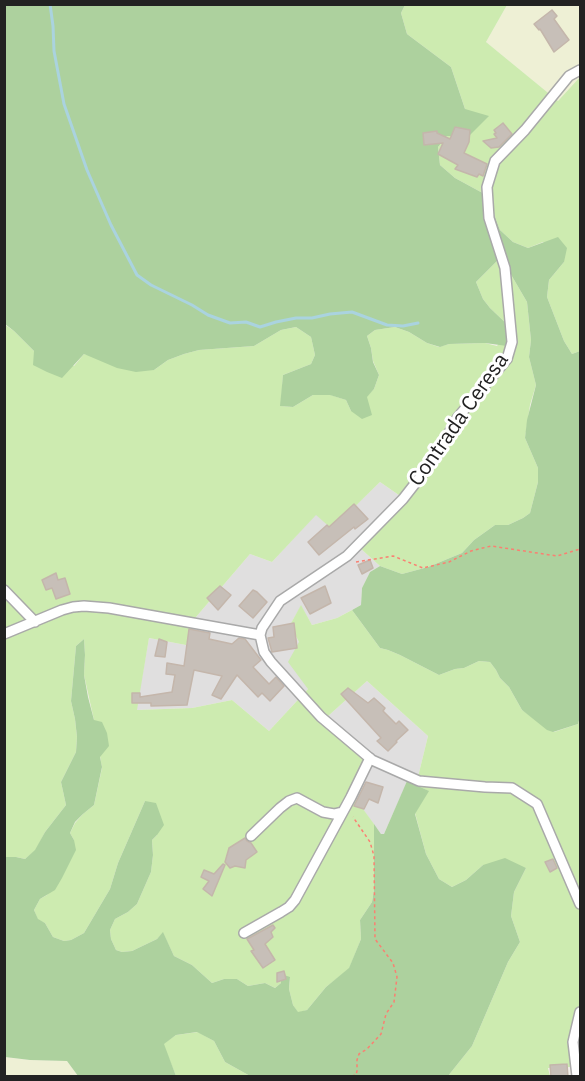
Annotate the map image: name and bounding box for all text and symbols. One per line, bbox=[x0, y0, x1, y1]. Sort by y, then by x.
street label: Contrada Ceresa bbox=[404, 349, 514, 491]

